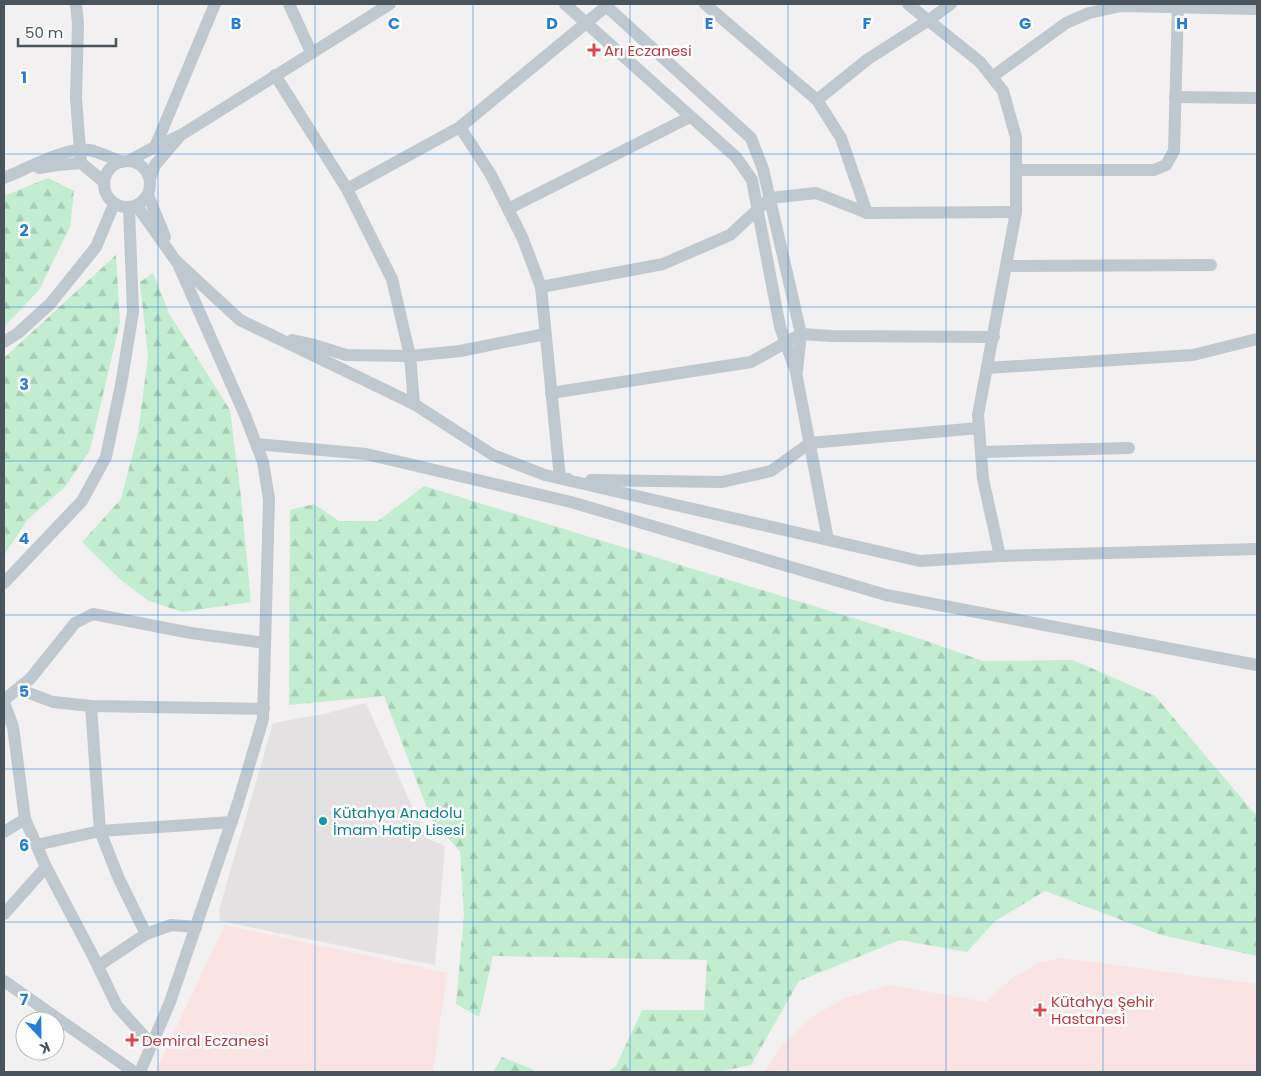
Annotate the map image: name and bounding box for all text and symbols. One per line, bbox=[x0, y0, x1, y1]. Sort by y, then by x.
text: B bbox=[231, 12, 241, 35]
text: C bbox=[388, 12, 400, 35]
text: D bbox=[546, 12, 558, 35]
text: E bbox=[705, 12, 713, 35]
text: F bbox=[863, 12, 872, 35]
text: G bbox=[1019, 12, 1031, 35]
text: H bbox=[1176, 12, 1188, 35]
scale bar bbox=[18, 15, 115, 47]
text: 50 m bbox=[25, 22, 63, 43]
place label: Arı Eczanesi bbox=[604, 40, 692, 61]
marker: Arı Eczanesi bbox=[588, 44, 600, 56]
text: 1 bbox=[21, 66, 27, 89]
text: 2 bbox=[19, 219, 29, 242]
text: 3 bbox=[19, 373, 29, 396]
text: 4 bbox=[19, 527, 30, 550]
text: 5 bbox=[19, 680, 29, 703]
place label: Kütahya Anadolu İmam Hatip Lisesi bbox=[333, 802, 464, 840]
marker: Kütahya Anadolu İmam Hatip Lisesi bbox=[317, 815, 329, 827]
text: 6 bbox=[19, 834, 29, 857]
text: 7 bbox=[20, 988, 29, 1011]
place label: Kütahya Şehir Hastanesi bbox=[1051, 991, 1155, 1029]
marker: Kütahya Şehir Hastanesi bbox=[1033, 1003, 1047, 1017]
north arrow bbox=[15, 1011, 65, 1061]
place label: Demiral Eczanesi bbox=[142, 1030, 269, 1051]
marker: Demiral Eczanesi bbox=[126, 1034, 138, 1046]
text: K bbox=[36, 1037, 53, 1059]

